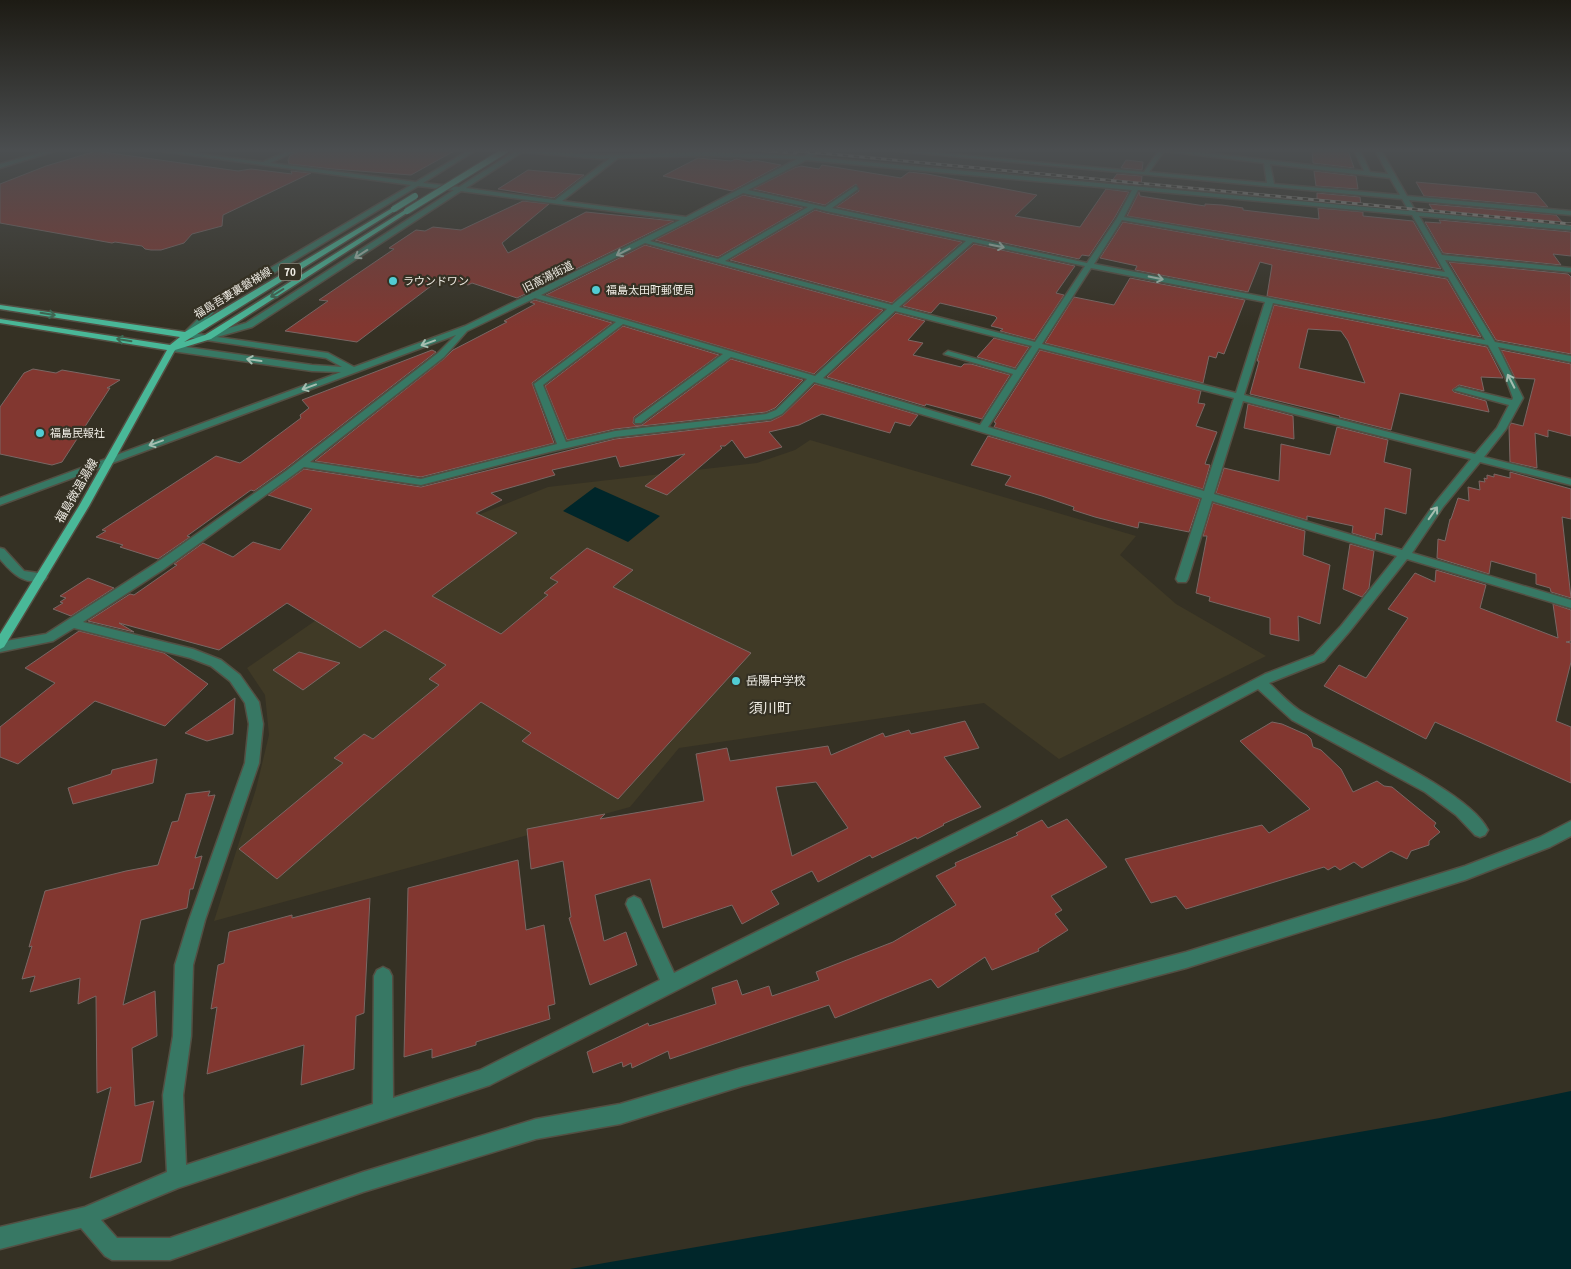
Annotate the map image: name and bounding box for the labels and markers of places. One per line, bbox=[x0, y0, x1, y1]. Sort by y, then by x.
place label: ラウンドワン bbox=[403, 274, 469, 289]
marker: ラウンドワン bbox=[387, 275, 399, 287]
place label: 福島太田町郵便局 bbox=[606, 283, 694, 298]
marker: 福島太田町郵便局 bbox=[590, 284, 602, 296]
place label: 福島民報社 bbox=[50, 426, 105, 441]
marker: 福島民報社 bbox=[34, 427, 46, 439]
place label: 岳陽中学校 bbox=[746, 673, 806, 690]
marker: 岳陽中学校 bbox=[730, 675, 742, 687]

